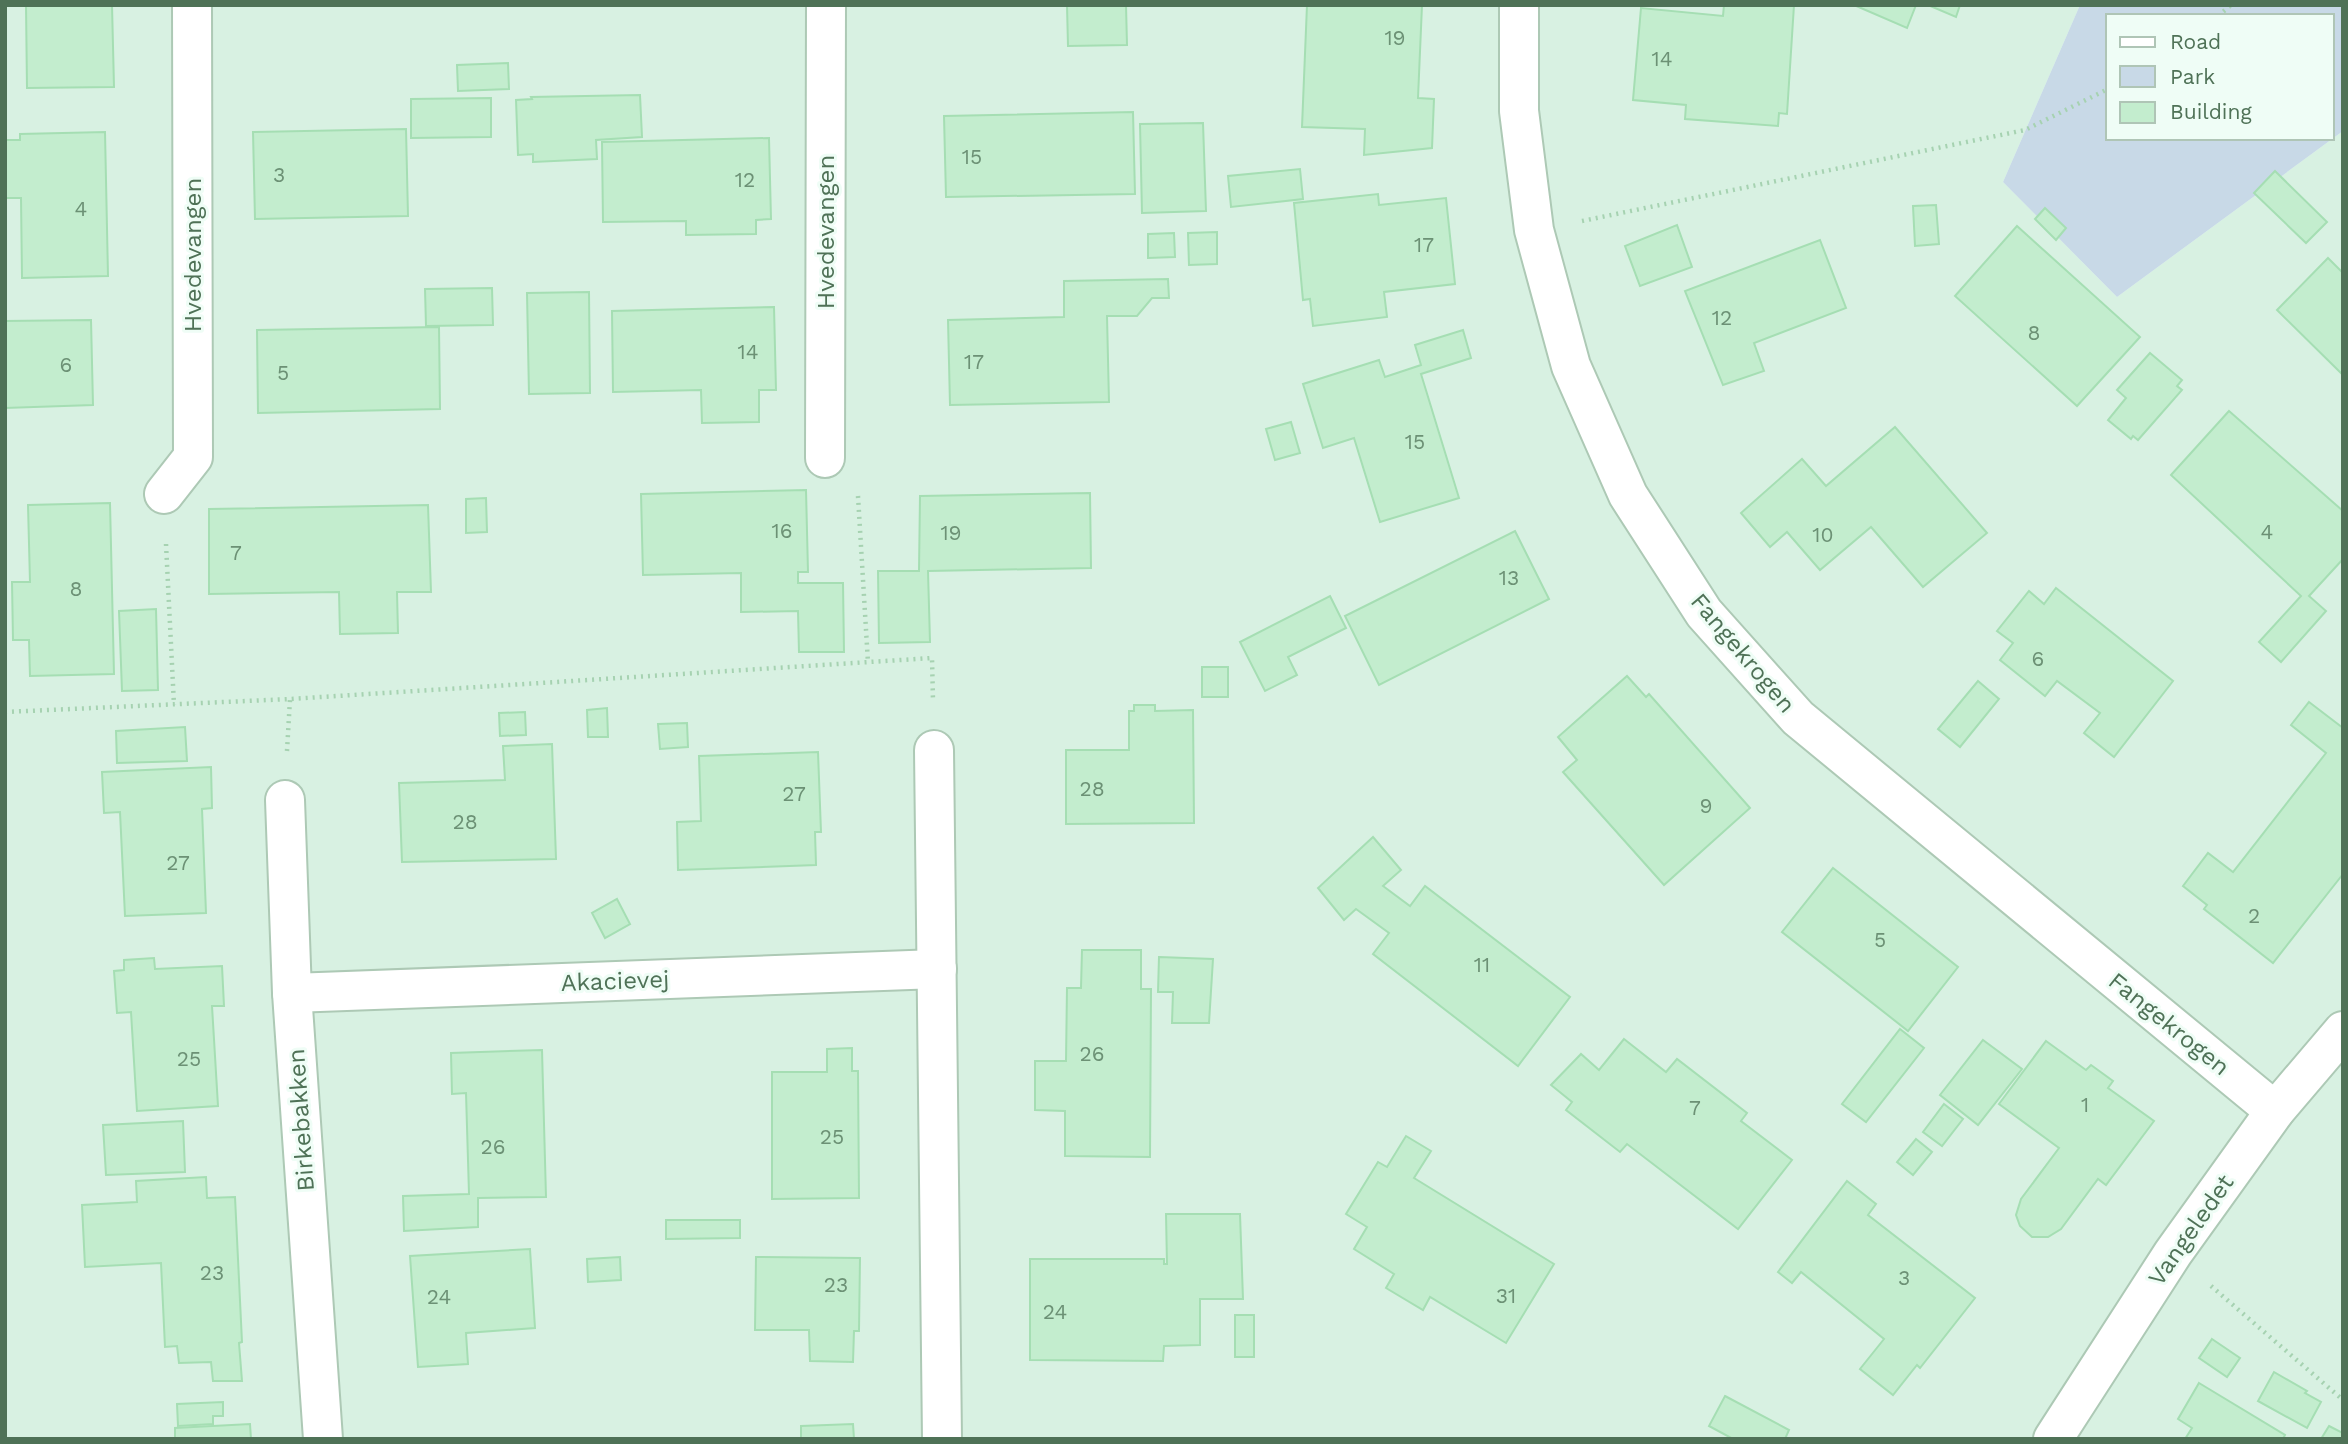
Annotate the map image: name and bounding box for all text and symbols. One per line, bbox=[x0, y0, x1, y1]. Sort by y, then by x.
legend bbox=[2106, 14, 2334, 140]
house number: 19 bbox=[1384, 25, 1406, 50]
text: Road bbox=[2170, 29, 2221, 54]
house number: 14 bbox=[1651, 46, 1673, 71]
text: Park bbox=[2170, 64, 2215, 89]
text: Building bbox=[2170, 99, 2252, 124]
house number: 15 bbox=[962, 144, 982, 169]
street label: Hvedevangen bbox=[812, 155, 840, 309]
house number: 3 bbox=[273, 162, 285, 187]
house number: 12 bbox=[735, 167, 755, 192]
street label: Hvedevangen bbox=[179, 178, 207, 332]
house number: 4 bbox=[75, 196, 87, 221]
house number: 17 bbox=[1414, 232, 1434, 257]
house number: 12 bbox=[1712, 305, 1732, 330]
house number: 8 bbox=[2028, 320, 2040, 345]
house number: 14 bbox=[737, 339, 759, 364]
house number: 17 bbox=[964, 349, 984, 374]
house number: 6 bbox=[60, 352, 72, 377]
house number: 5 bbox=[277, 360, 289, 385]
house number: 15 bbox=[1405, 429, 1425, 454]
house number: 16 bbox=[772, 518, 792, 543]
house number: 4 bbox=[2261, 519, 2273, 544]
house number: 19 bbox=[940, 520, 962, 545]
house number: 10 bbox=[1812, 522, 1834, 547]
house number: 7 bbox=[230, 540, 242, 565]
house number: 13 bbox=[1499, 565, 1519, 590]
house number: 8 bbox=[70, 576, 82, 601]
street label: Fangekrogen bbox=[1685, 588, 1801, 718]
house number: 6 bbox=[2032, 646, 2044, 671]
house number: 28 bbox=[1079, 776, 1105, 801]
house number: 27 bbox=[782, 781, 806, 806]
house number: 9 bbox=[1700, 793, 1712, 818]
house number: 28 bbox=[452, 809, 478, 834]
house number: 27 bbox=[166, 850, 190, 875]
house number: 2 bbox=[2248, 903, 2260, 928]
house number: 5 bbox=[1874, 927, 1886, 952]
house number: 11 bbox=[1474, 952, 1490, 977]
street label: Akacievej bbox=[560, 965, 670, 997]
street label: Fangekrogen bbox=[2103, 967, 2235, 1081]
house number: 26 bbox=[1079, 1041, 1105, 1066]
house number: 25 bbox=[177, 1046, 201, 1071]
street label: Birkebakken bbox=[282, 1048, 320, 1192]
house number: 1 bbox=[2081, 1092, 2089, 1117]
house number: 7 bbox=[1689, 1095, 1701, 1120]
house number: 25 bbox=[820, 1124, 844, 1149]
house number: 26 bbox=[480, 1134, 506, 1159]
street label: Vangeledet bbox=[2143, 1169, 2239, 1291]
house number: 23 bbox=[200, 1260, 224, 1285]
house number: 3 bbox=[1898, 1265, 1910, 1290]
house number: 23 bbox=[824, 1272, 848, 1297]
house number: 31 bbox=[1496, 1283, 1516, 1308]
house number: 24 bbox=[427, 1284, 451, 1309]
house number: 24 bbox=[1043, 1299, 1067, 1324]

